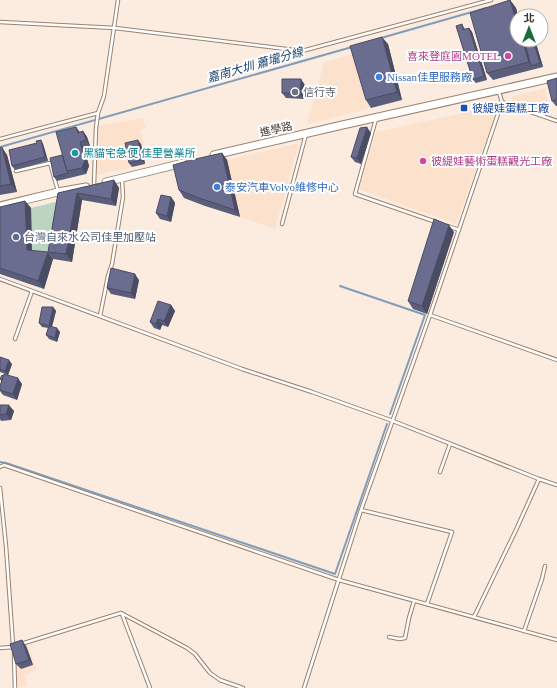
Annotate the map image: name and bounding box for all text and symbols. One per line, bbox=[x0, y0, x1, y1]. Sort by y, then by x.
north arrow bbox=[509, 8, 549, 48]
text: 北 bbox=[524, 12, 535, 24]
water label: 嘉南大圳 蕭壠分線 bbox=[205, 44, 306, 85]
place label: 喜來登庭園MOTEL bbox=[407, 50, 500, 62]
marker: 喜來登庭園MOTEL bbox=[503, 51, 513, 61]
place label: Nissan佳里服務廠 bbox=[387, 71, 472, 83]
marker: Nissan佳里服務廠 bbox=[374, 72, 384, 82]
place label: 信行寺 bbox=[303, 86, 336, 98]
marker: 信行寺 bbox=[290, 87, 300, 97]
place label: 彼緹娃蛋糕工廠 bbox=[472, 102, 549, 114]
marker: 彼緹娃蛋糕工廠 bbox=[459, 103, 469, 113]
street label: 進學路 bbox=[259, 119, 293, 139]
place label: 黑貓宅急便 佳里營業所 bbox=[83, 147, 196, 159]
marker: 黑貓宅急便 佳里營業所 bbox=[70, 148, 80, 158]
place label: 彼緹娃藝術蛋糕觀光工廠 bbox=[431, 155, 552, 167]
marker: 彼緹娃藝術蛋糕觀光工廠 bbox=[418, 156, 428, 166]
place label: 泰安汽車Volvo維修中心 bbox=[225, 181, 339, 193]
marker: 泰安汽車Volvo維修中心 bbox=[212, 182, 222, 192]
place label: 台灣自來水公司佳里加壓站 bbox=[24, 231, 156, 243]
marker: 台灣自來水公司佳里加壓站 bbox=[11, 232, 21, 242]

